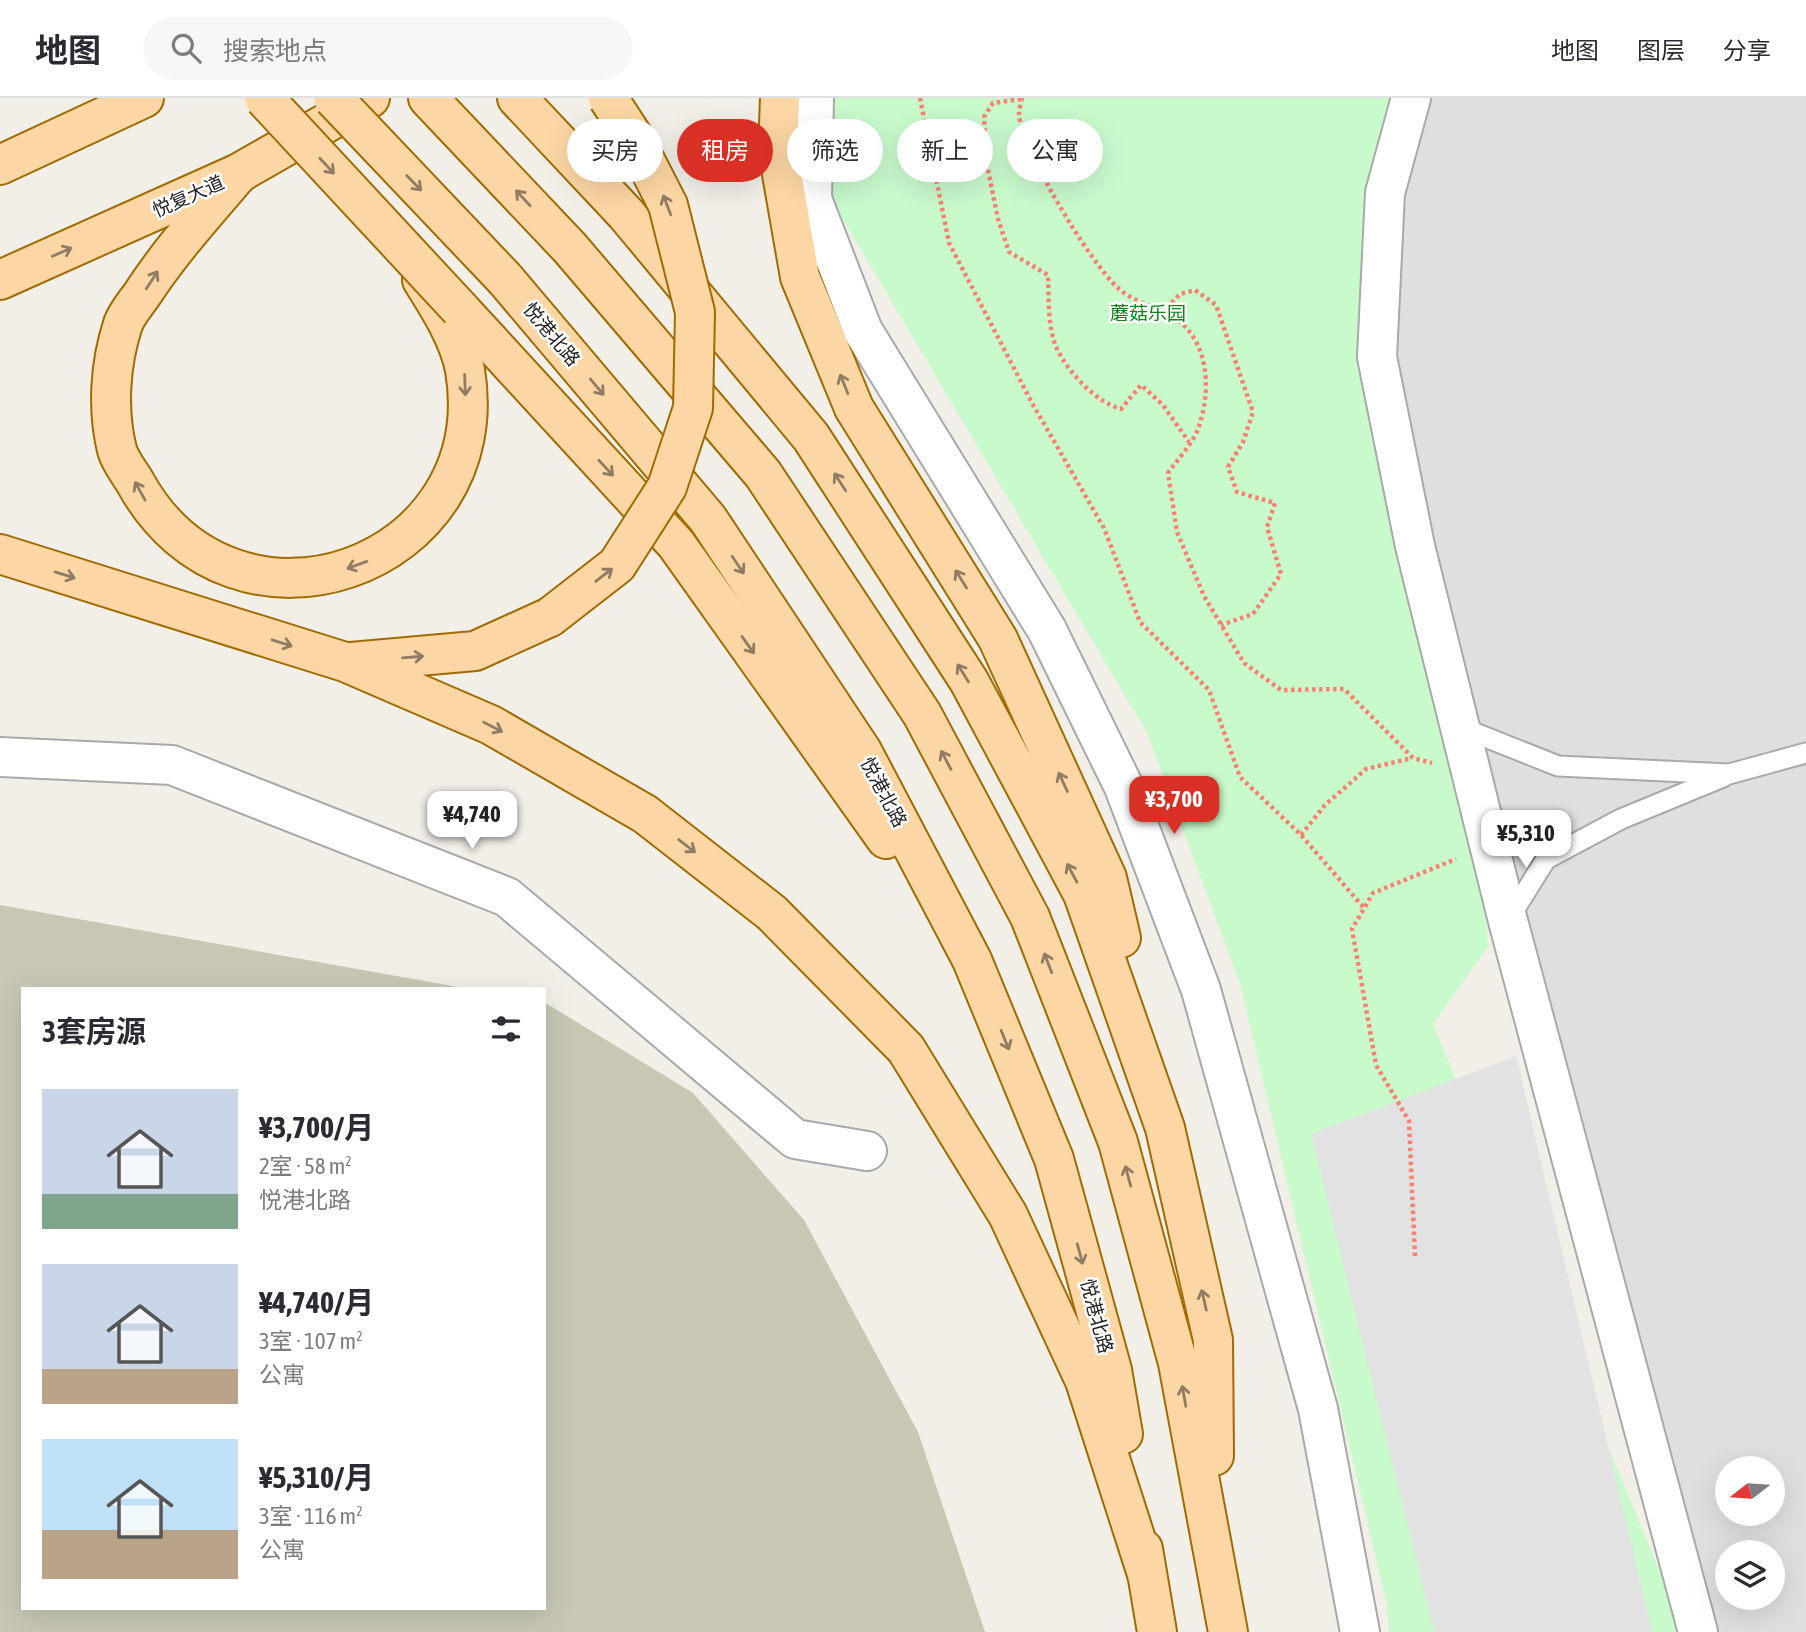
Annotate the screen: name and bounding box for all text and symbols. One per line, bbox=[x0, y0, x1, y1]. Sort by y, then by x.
search box bbox=[143, 17, 633, 80]
icon: search bbox=[167, 29, 205, 67]
text: 地图 bbox=[35, 31, 101, 69]
text: 搜索地点 bbox=[223, 36, 327, 66]
text: 地图 bbox=[1551, 37, 1599, 64]
text: 图层 bbox=[1637, 37, 1685, 64]
text: 分享 bbox=[1723, 37, 1771, 64]
chip: 买房 bbox=[567, 119, 663, 182]
chip: 租房 bbox=[677, 119, 773, 182]
chip: 筛选 bbox=[787, 119, 883, 182]
chip: 新上 bbox=[897, 119, 993, 182]
chip: 公寓 bbox=[1007, 119, 1103, 182]
one-way arrow bbox=[319, 157, 335, 175]
street label: 悦复大道 bbox=[149, 170, 227, 222]
one-way arrow bbox=[406, 174, 422, 192]
one-way arrow bbox=[514, 190, 531, 207]
one-way arrow bbox=[660, 195, 672, 217]
one-way arrow bbox=[51, 245, 73, 258]
one-way arrow bbox=[144, 271, 159, 290]
street label: 悦港北路 bbox=[519, 298, 585, 370]
park label: 蘑菇乐园 bbox=[1110, 302, 1186, 324]
one-way arrow bbox=[459, 373, 472, 396]
one-way arrow bbox=[837, 374, 850, 396]
one-way arrow bbox=[589, 378, 605, 396]
one-way arrow bbox=[598, 459, 614, 477]
one-way arrow bbox=[833, 473, 847, 492]
one-way arrow bbox=[133, 482, 147, 502]
one-way arrow bbox=[731, 555, 746, 574]
one-way arrow bbox=[347, 560, 369, 572]
one-way arrow bbox=[594, 568, 613, 583]
one-way arrow bbox=[54, 569, 76, 582]
one-way arrow bbox=[953, 570, 967, 590]
one-way arrow bbox=[741, 635, 755, 654]
one-way arrow bbox=[271, 637, 293, 650]
one-way arrow bbox=[401, 650, 424, 663]
one-way arrow bbox=[956, 664, 971, 683]
one-way arrow bbox=[482, 721, 503, 735]
one-way arrow bbox=[939, 750, 953, 771]
street label: 悦港北路 bbox=[856, 753, 912, 831]
one-way arrow bbox=[1056, 772, 1069, 793]
pin: ¥3,700 bbox=[1117, 776, 1231, 836]
text: ¥3,700 bbox=[1145, 786, 1203, 812]
pin: ¥4,740 bbox=[415, 792, 529, 851]
text: ¥4,740 bbox=[443, 801, 501, 827]
pin: ¥5,310 bbox=[1469, 810, 1583, 870]
text: ¥5,310 bbox=[1497, 820, 1555, 846]
one-way arrow bbox=[677, 839, 695, 854]
one-way arrow bbox=[1065, 863, 1078, 884]
one-way arrow bbox=[1041, 953, 1054, 974]
icon: filters bbox=[487, 1010, 525, 1048]
text: 3套房源 bbox=[42, 1014, 146, 1048]
one-way arrow bbox=[999, 1029, 1012, 1050]
text: ¥3,700/月 bbox=[259, 1110, 374, 1144]
icon: home bbox=[98, 1117, 182, 1201]
text: 2室 · 58 m² bbox=[259, 1153, 352, 1179]
one-way arrow bbox=[1121, 1165, 1134, 1188]
text: 悦港北路 bbox=[259, 1187, 351, 1213]
one-way arrow bbox=[1074, 1243, 1087, 1265]
street label: 悦港北路 bbox=[1077, 1276, 1117, 1356]
text: ¥4,740/月 bbox=[259, 1285, 374, 1319]
one-way arrow bbox=[1196, 1289, 1210, 1312]
icon: home bbox=[98, 1292, 182, 1376]
text: 3室 · 107 m² bbox=[259, 1328, 363, 1354]
text: 公寓 bbox=[259, 1362, 305, 1388]
one-way arrow bbox=[1177, 1385, 1190, 1408]
north arrow bbox=[1715, 1456, 1785, 1526]
map controls bbox=[1715, 1456, 1785, 1610]
text: ¥5,310/月 bbox=[259, 1460, 374, 1494]
icon: home bbox=[98, 1467, 182, 1551]
text: 3室 · 116 m² bbox=[259, 1503, 363, 1529]
text: 公寓 bbox=[259, 1537, 305, 1563]
button: layers bbox=[1715, 1540, 1785, 1610]

